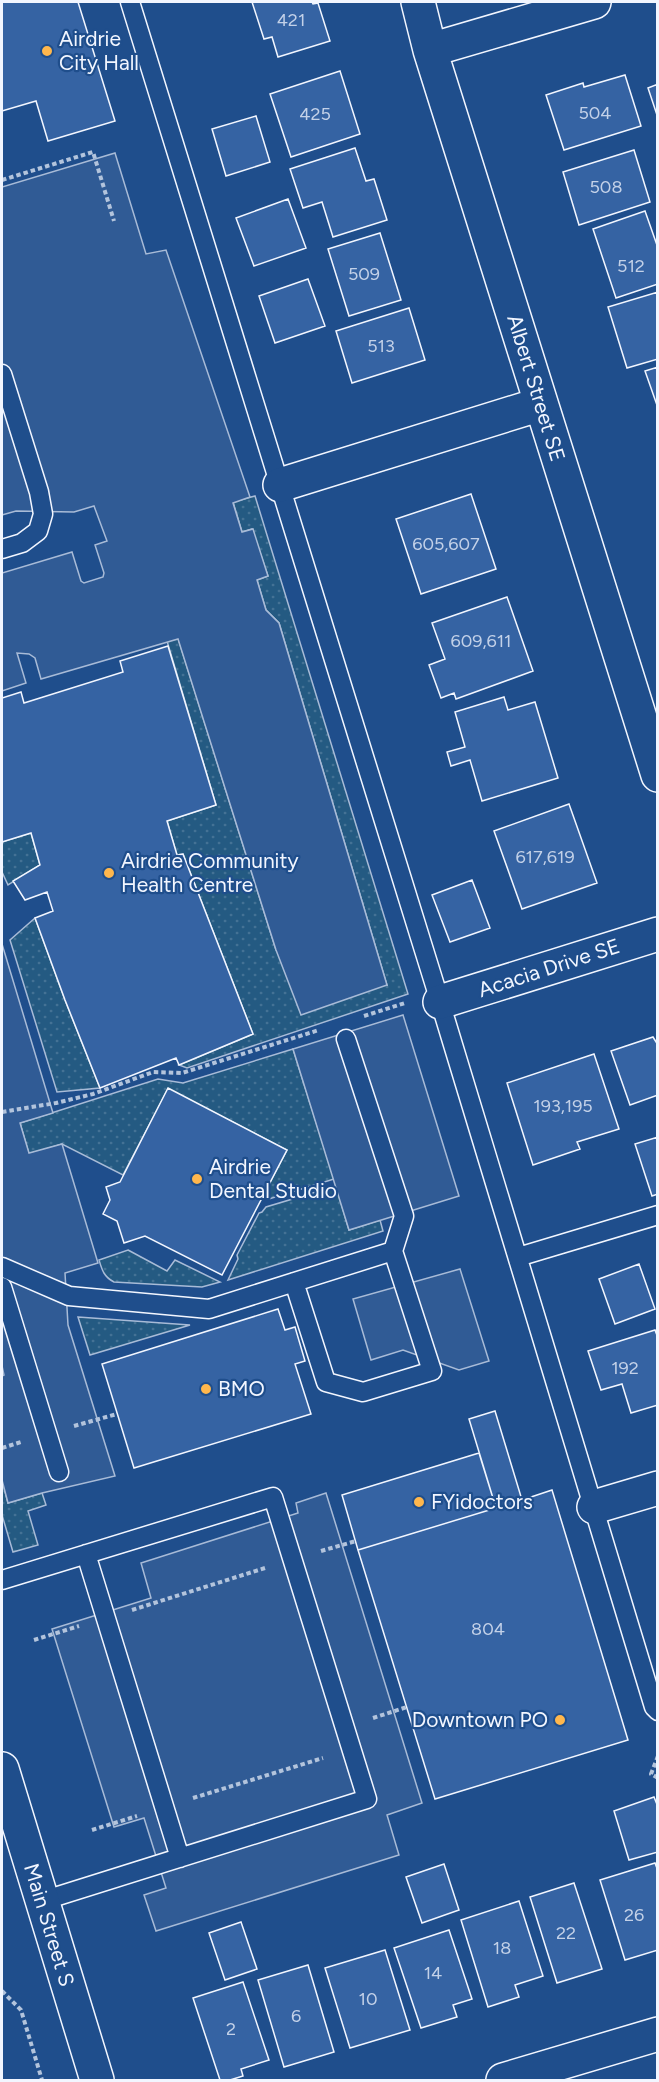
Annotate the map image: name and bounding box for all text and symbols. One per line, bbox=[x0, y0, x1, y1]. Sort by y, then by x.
house number: 421 bbox=[277, 9, 305, 31]
place label: Airdrie City Hall bbox=[59, 26, 139, 75]
marker: Airdrie City Hall bbox=[40, 44, 54, 58]
house number: 504 bbox=[578, 102, 612, 124]
house number: 425 bbox=[299, 103, 331, 125]
house number: 508 bbox=[590, 176, 622, 198]
house number: 512 bbox=[617, 255, 645, 277]
house number: 509 bbox=[348, 263, 380, 285]
street label: Albert Street SE bbox=[502, 311, 571, 464]
house number: 513 bbox=[367, 335, 395, 357]
house number: 605,607 bbox=[412, 533, 480, 555]
house number: 609,611 bbox=[450, 630, 512, 652]
house number: 617,619 bbox=[515, 846, 575, 868]
place label: Airdrie Community Health Centre bbox=[121, 848, 298, 897]
marker: Airdrie Community Health Centre bbox=[102, 866, 116, 880]
street label: Acacia Drive SE bbox=[475, 933, 623, 1002]
house number: 193,195 bbox=[533, 1095, 593, 1117]
place label: Airdrie Dental Studio bbox=[209, 1154, 337, 1203]
marker: Airdrie Dental Studio bbox=[190, 1172, 204, 1186]
house number: 192 bbox=[611, 1357, 639, 1379]
place label: BMO bbox=[218, 1376, 265, 1401]
marker: BMO bbox=[199, 1382, 213, 1396]
place label: FYidoctors bbox=[431, 1489, 533, 1514]
marker: FYidoctors bbox=[412, 1495, 426, 1509]
house number: 804 bbox=[471, 1618, 505, 1640]
place label: Downtown PO bbox=[412, 1707, 548, 1732]
marker: Downtown PO bbox=[553, 1713, 567, 1727]
street label: Main Street S bbox=[19, 1860, 80, 1989]
house number: 26 bbox=[624, 1904, 644, 1926]
house number: 22 bbox=[556, 1922, 576, 1944]
house number: 18 bbox=[493, 1937, 511, 1959]
house number: 14 bbox=[424, 1962, 442, 1984]
house number: 10 bbox=[359, 1988, 377, 2010]
house number: 6 bbox=[291, 2005, 301, 2027]
house number: 2 bbox=[226, 2018, 236, 2040]

